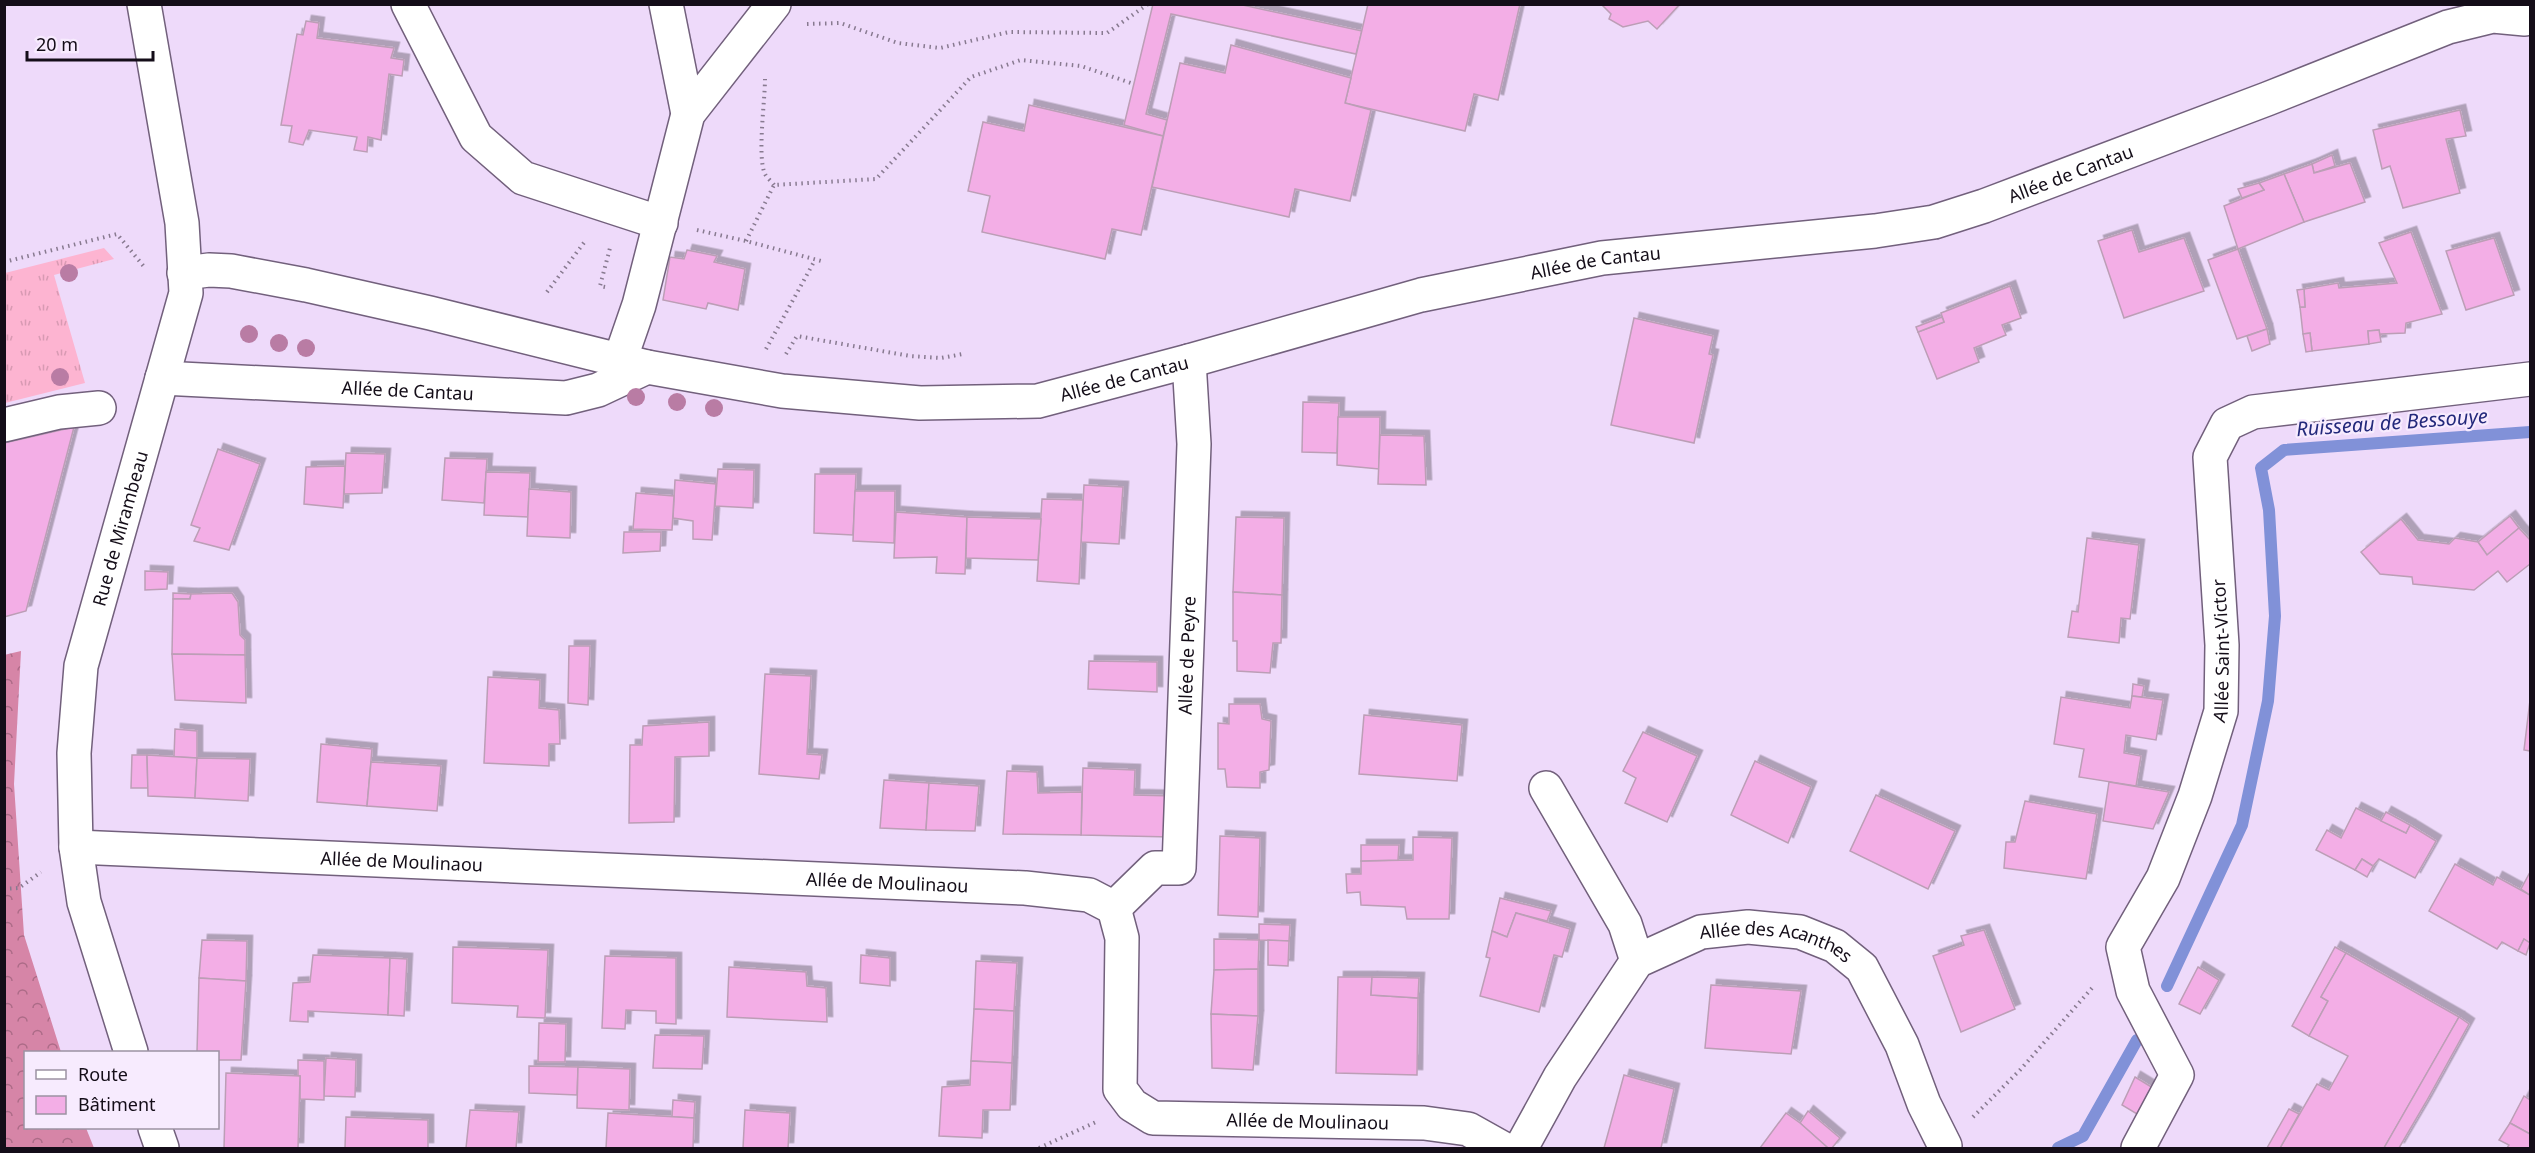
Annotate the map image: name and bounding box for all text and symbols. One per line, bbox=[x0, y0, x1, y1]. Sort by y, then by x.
scale bar bbox=[27, 24, 153, 62]
text: 20 m bbox=[36, 32, 78, 56]
street label: Allée de Cantau bbox=[2004, 139, 2136, 208]
street label: Allée de Cantau bbox=[1528, 240, 1662, 284]
street label: Allée de Cantau bbox=[1057, 350, 1191, 407]
street label: Allée de Cantau bbox=[341, 375, 474, 405]
water label: Ruisseau de Bessouye bbox=[2295, 402, 2489, 442]
street label: Rue de Mirambeau bbox=[86, 448, 153, 609]
street label: Allée Saint-Victor bbox=[2206, 578, 2234, 725]
street label: Allée de Peyre bbox=[1172, 596, 1201, 715]
street label: Allée de Moulinaou bbox=[320, 846, 483, 877]
street label: Allée de Moulinaou bbox=[805, 867, 969, 898]
street label: Allée des Acanthes bbox=[1698, 915, 1858, 968]
legend bbox=[24, 1051, 219, 1129]
text: Route bbox=[78, 1062, 128, 1086]
text: Bâtiment bbox=[78, 1092, 156, 1116]
street label: Allée de Moulinaou bbox=[1226, 1107, 1389, 1134]

